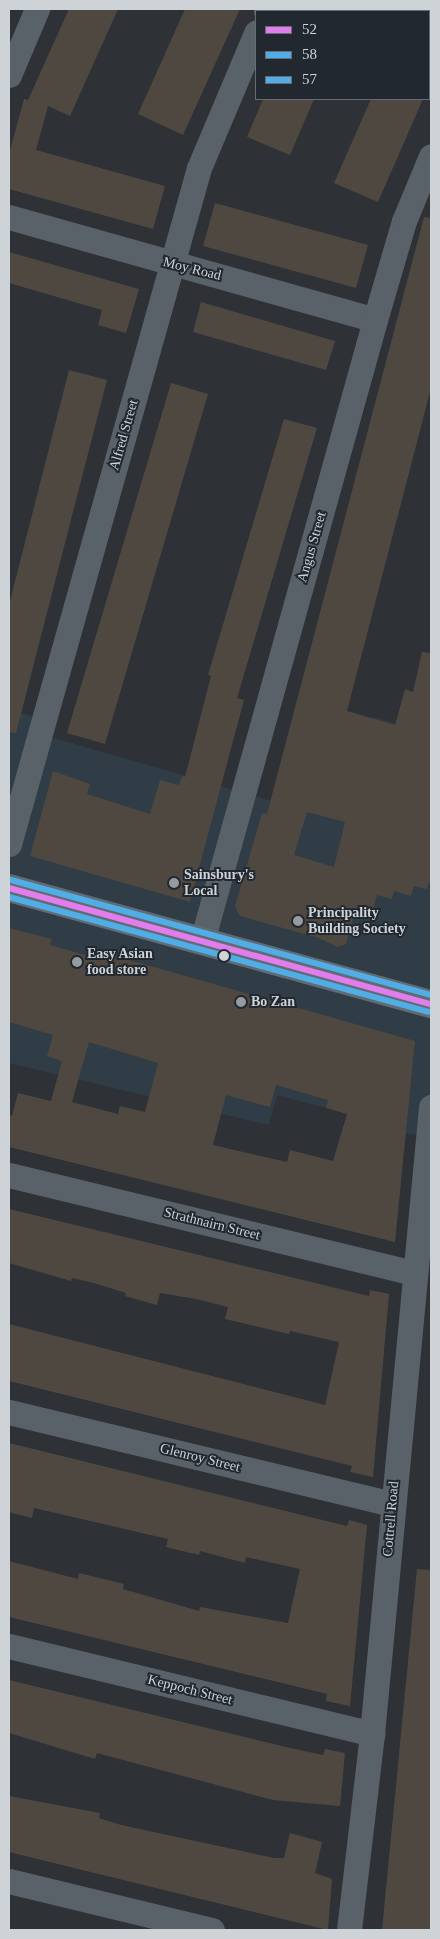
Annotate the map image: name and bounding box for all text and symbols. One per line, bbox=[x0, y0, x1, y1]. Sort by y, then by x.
legend bbox=[255, 10, 430, 100]
text: 52 bbox=[302, 21, 317, 37]
text: 58 bbox=[302, 46, 317, 62]
text: 57 bbox=[302, 71, 317, 87]
street label: Moy Road bbox=[161, 254, 223, 284]
street label: Alfred Street bbox=[106, 398, 142, 472]
street label: Angus Street bbox=[294, 510, 330, 584]
place label: Sainsbury's Local bbox=[184, 867, 254, 900]
marker: Sainsbury's Local bbox=[168, 877, 180, 889]
place label: Principality Building Society bbox=[308, 905, 406, 938]
marker: Principality Building Society bbox=[292, 915, 304, 927]
place label: Easy Asian food store bbox=[87, 946, 154, 979]
unlabelled marker bbox=[219, 951, 229, 961]
marker: Easy Asian food store bbox=[71, 956, 83, 968]
place label: Bo Zan bbox=[251, 994, 295, 1010]
marker: Bo Zan bbox=[235, 996, 247, 1008]
street label: Strathnairn Street bbox=[162, 1204, 262, 1244]
street label: Glenroy Street bbox=[158, 1440, 242, 1476]
street label: Cottrell Road bbox=[379, 1481, 403, 1557]
street label: Keppoch Street bbox=[146, 1671, 234, 1709]

